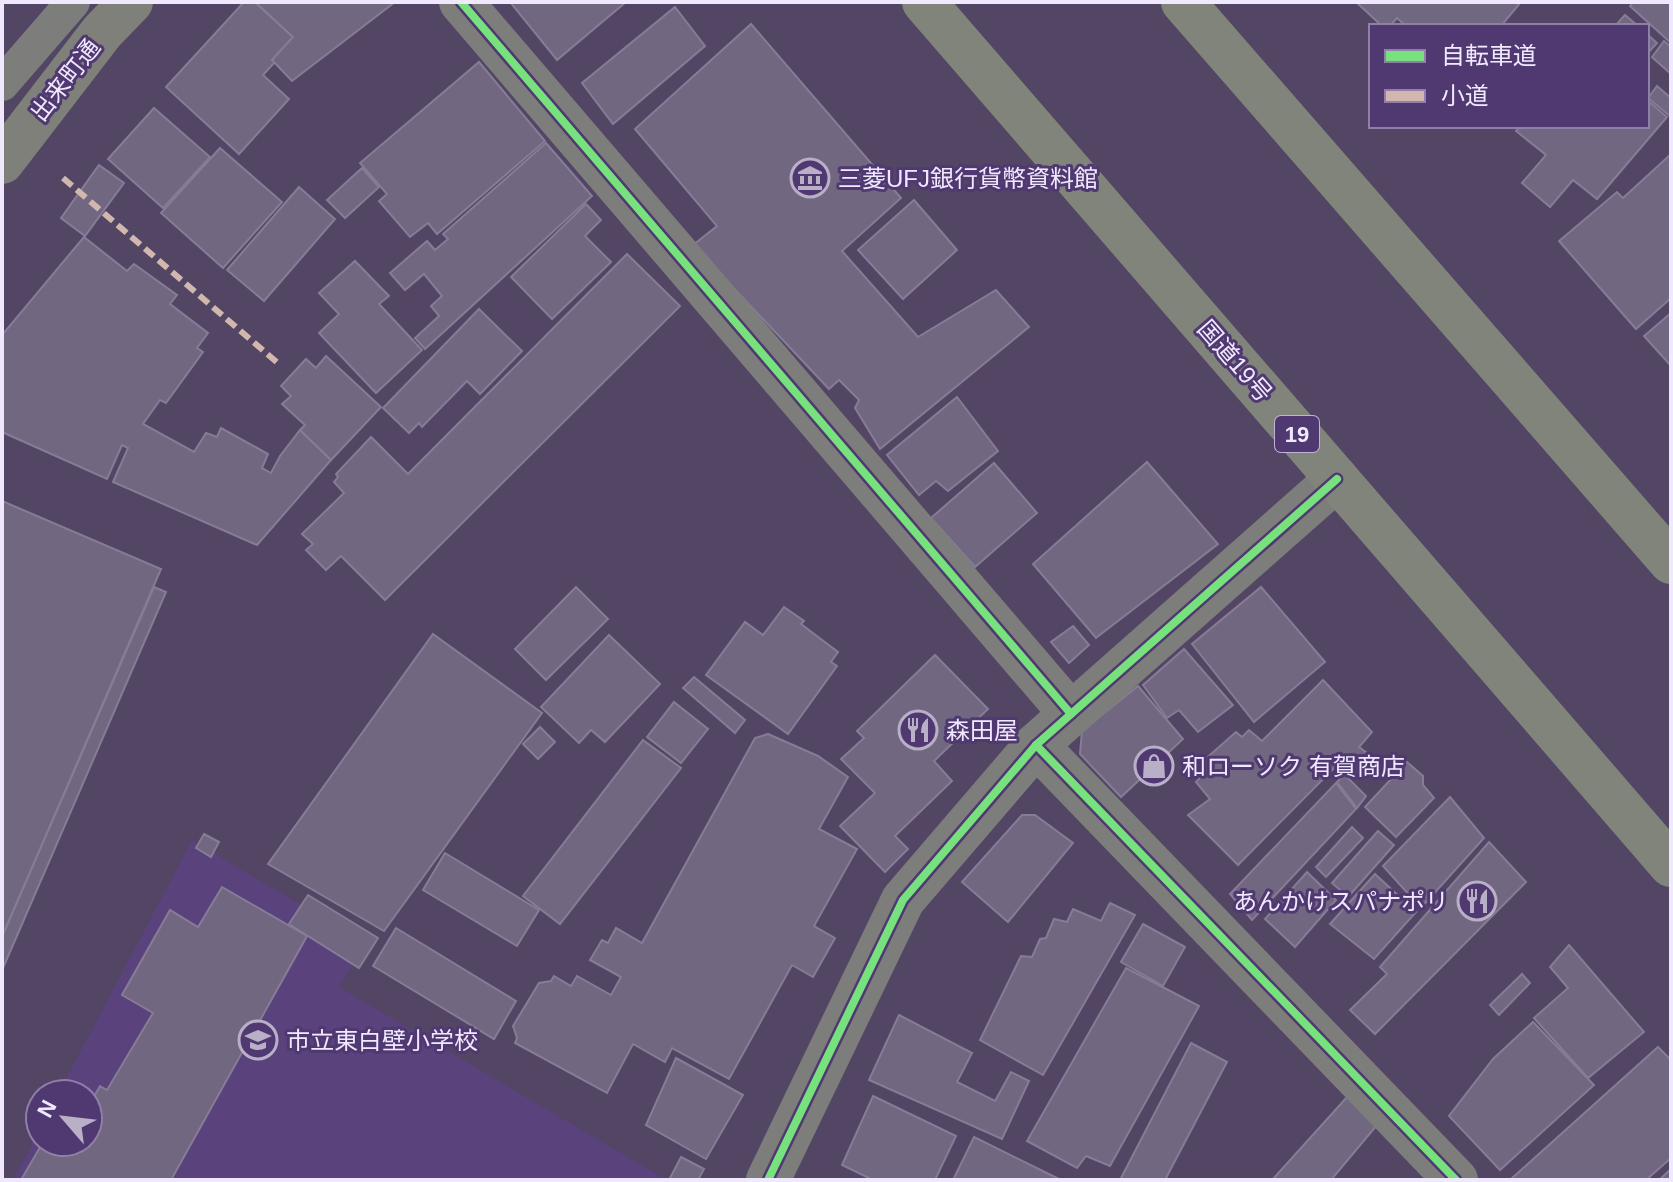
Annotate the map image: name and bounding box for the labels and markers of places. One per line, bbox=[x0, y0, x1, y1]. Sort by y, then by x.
museum icon: 三菱UFJ銀行貨幣資料館 bbox=[789, 157, 831, 199]
place label: 三菱UFJ銀行貨幣資料館 bbox=[838, 165, 1098, 192]
restaurant icon: 森田屋 bbox=[897, 709, 939, 751]
place label: 森田屋 bbox=[946, 717, 1018, 744]
shop icon: 和ローソク 有賀商店 bbox=[1133, 745, 1175, 787]
place label: 和ローソク 有賀商店 bbox=[1182, 753, 1405, 780]
restaurant icon: あんかけスパナポリ bbox=[1456, 880, 1498, 922]
place label: あんかけスパナポリ bbox=[1233, 888, 1449, 915]
school or university icon: 市立東白壁小学校 bbox=[237, 1019, 279, 1061]
place label: 市立東白壁小学校 bbox=[286, 1027, 478, 1054]

